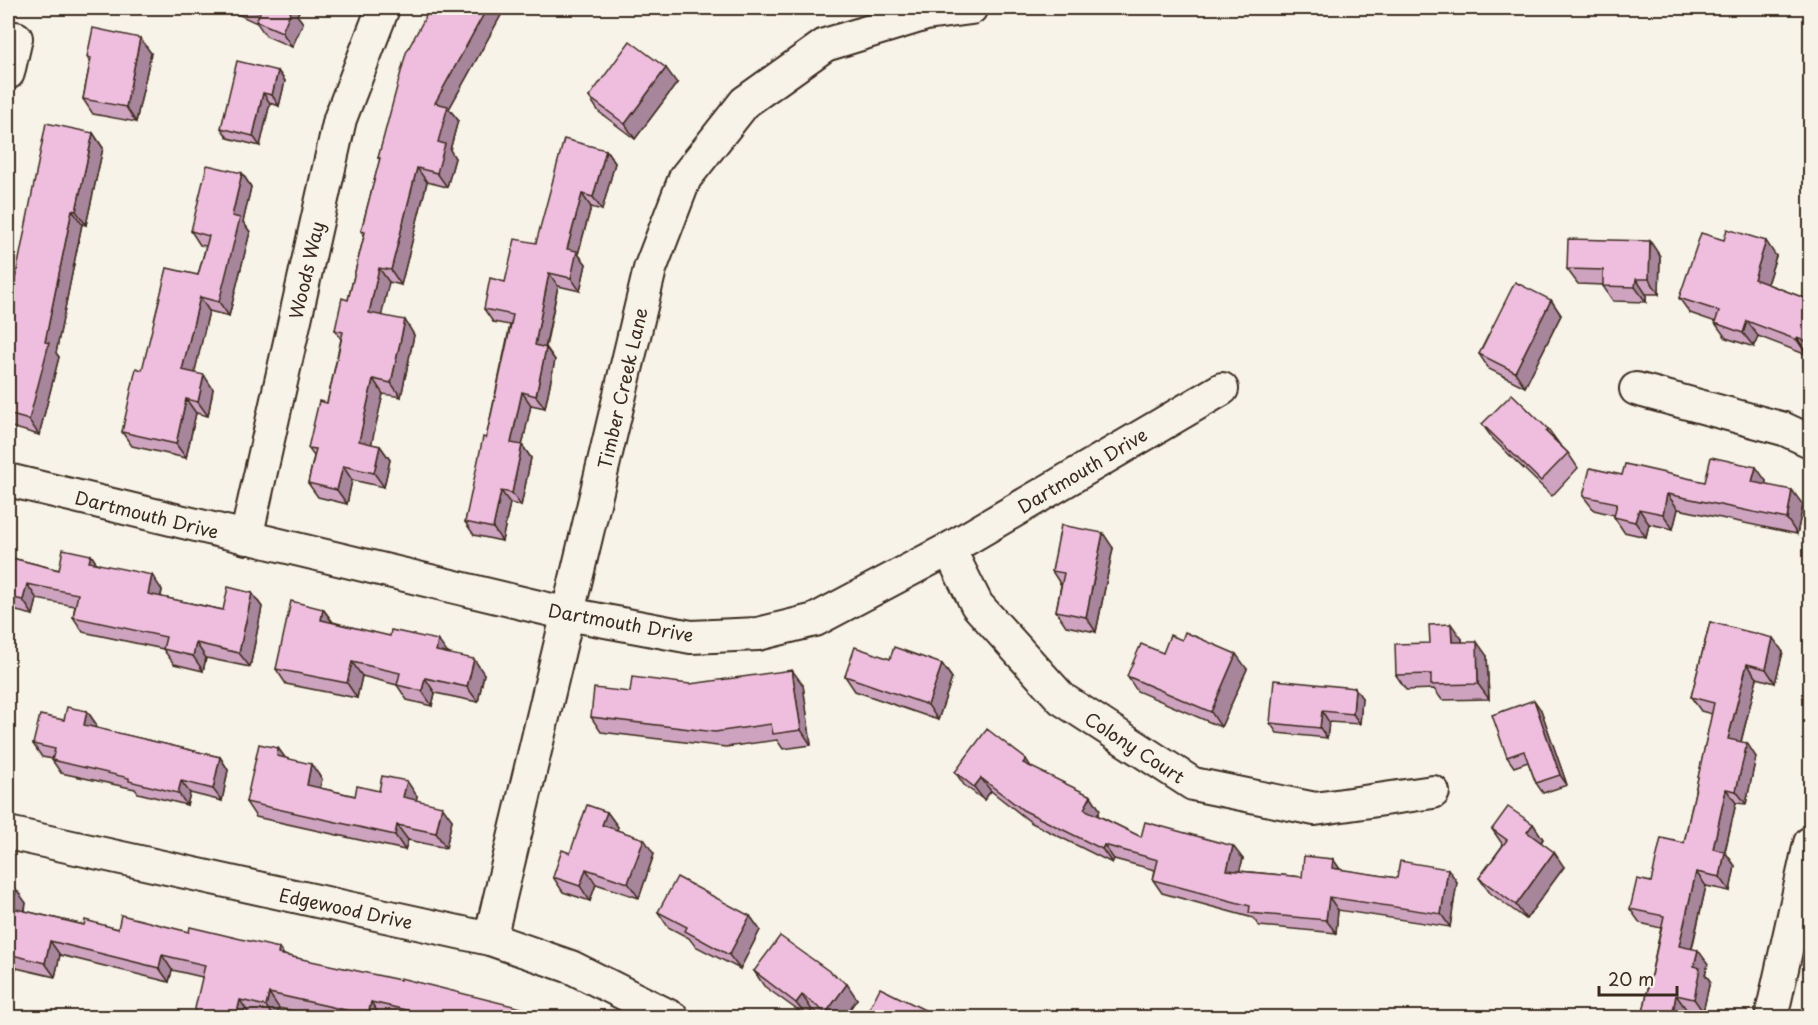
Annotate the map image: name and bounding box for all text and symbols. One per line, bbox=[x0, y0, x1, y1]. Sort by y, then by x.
street label: Woods Way bbox=[282, 218, 330, 322]
street label: Timber Creek Lane bbox=[590, 305, 654, 471]
street label: Dartmouth Drive bbox=[1012, 421, 1152, 519]
street label: Dartmouth Drive bbox=[72, 483, 222, 545]
street label: Dartmouth Drive bbox=[546, 596, 696, 648]
street label: Colony Court bbox=[1080, 705, 1190, 789]
street label: Edgewood Drive bbox=[277, 881, 415, 935]
scale bar bbox=[1599, 959, 1677, 997]
text: 20 m bbox=[1608, 965, 1654, 992]

